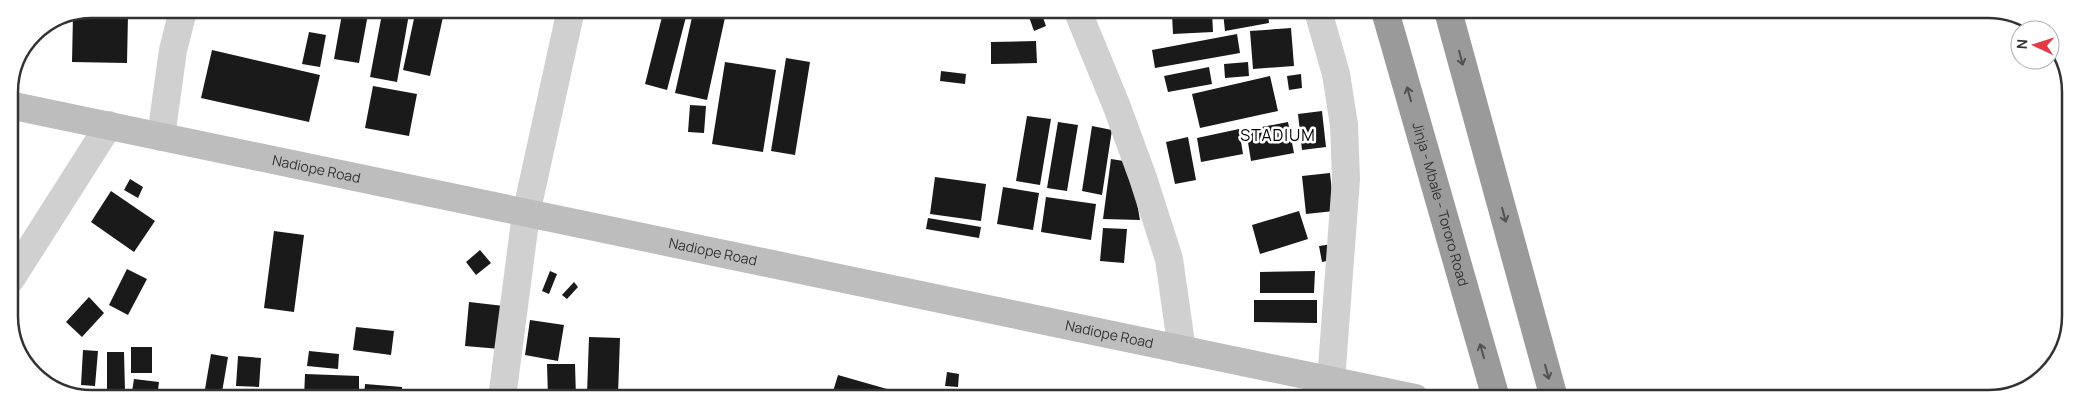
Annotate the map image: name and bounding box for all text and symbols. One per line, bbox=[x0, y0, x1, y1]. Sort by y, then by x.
north arrow bbox=[2010, 20, 2060, 70]
text: N bbox=[2012, 38, 2031, 50]
one-way arrow bbox=[1457, 50, 1467, 66]
one-way arrow bbox=[1403, 86, 1413, 102]
street label: Jinja - Mbale - Tororo Road bbox=[1408, 120, 1473, 288]
district label: STADIUM bbox=[1240, 124, 1316, 146]
street label: Nadiope Road bbox=[271, 150, 362, 187]
one-way arrow bbox=[1500, 206, 1510, 222]
street label: Nadiope Road bbox=[667, 233, 759, 270]
street label: Nadiope Road bbox=[1064, 315, 1155, 352]
one-way arrow bbox=[1477, 343, 1487, 359]
one-way arrow bbox=[1543, 363, 1552, 379]

